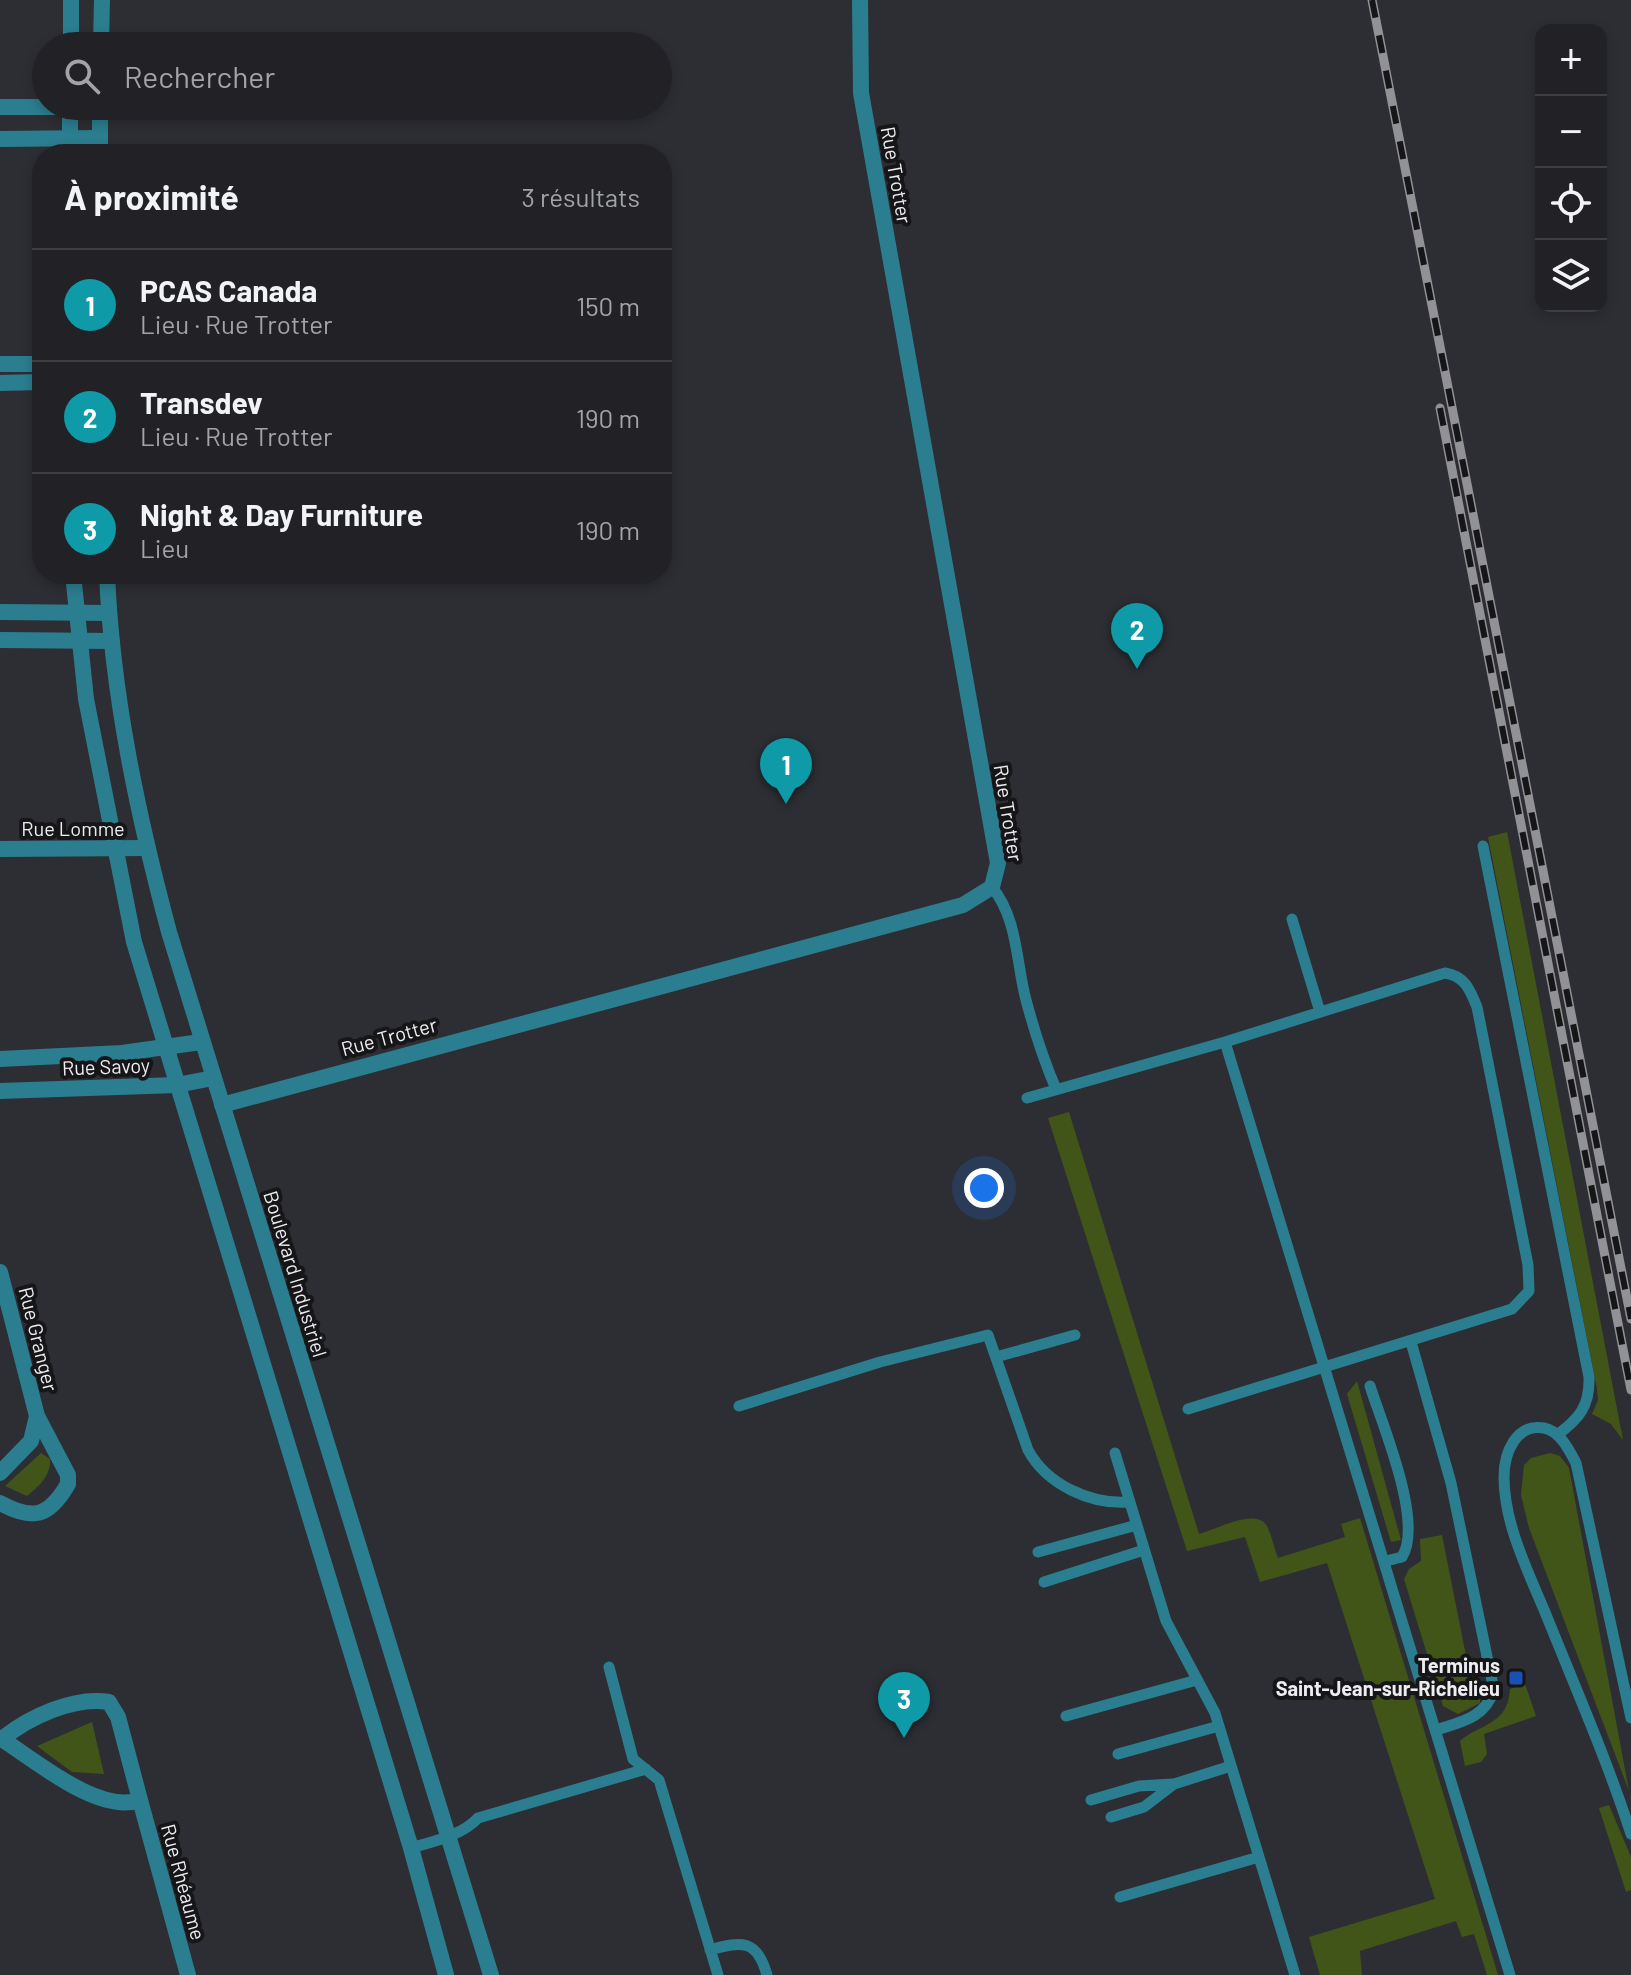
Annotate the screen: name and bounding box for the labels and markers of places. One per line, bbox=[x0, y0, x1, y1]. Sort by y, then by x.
pin: 2 bbox=[1111, 603, 1163, 669]
pin: 1 bbox=[760, 738, 812, 804]
place label: Terminus Saint-Jean-sur-Richelieu bbox=[1276, 1653, 1500, 1700]
marker: Terminus Saint-Jean-sur-Richelieu bbox=[1507, 1669, 1525, 1687]
pin: 3 bbox=[878, 1672, 930, 1738]

